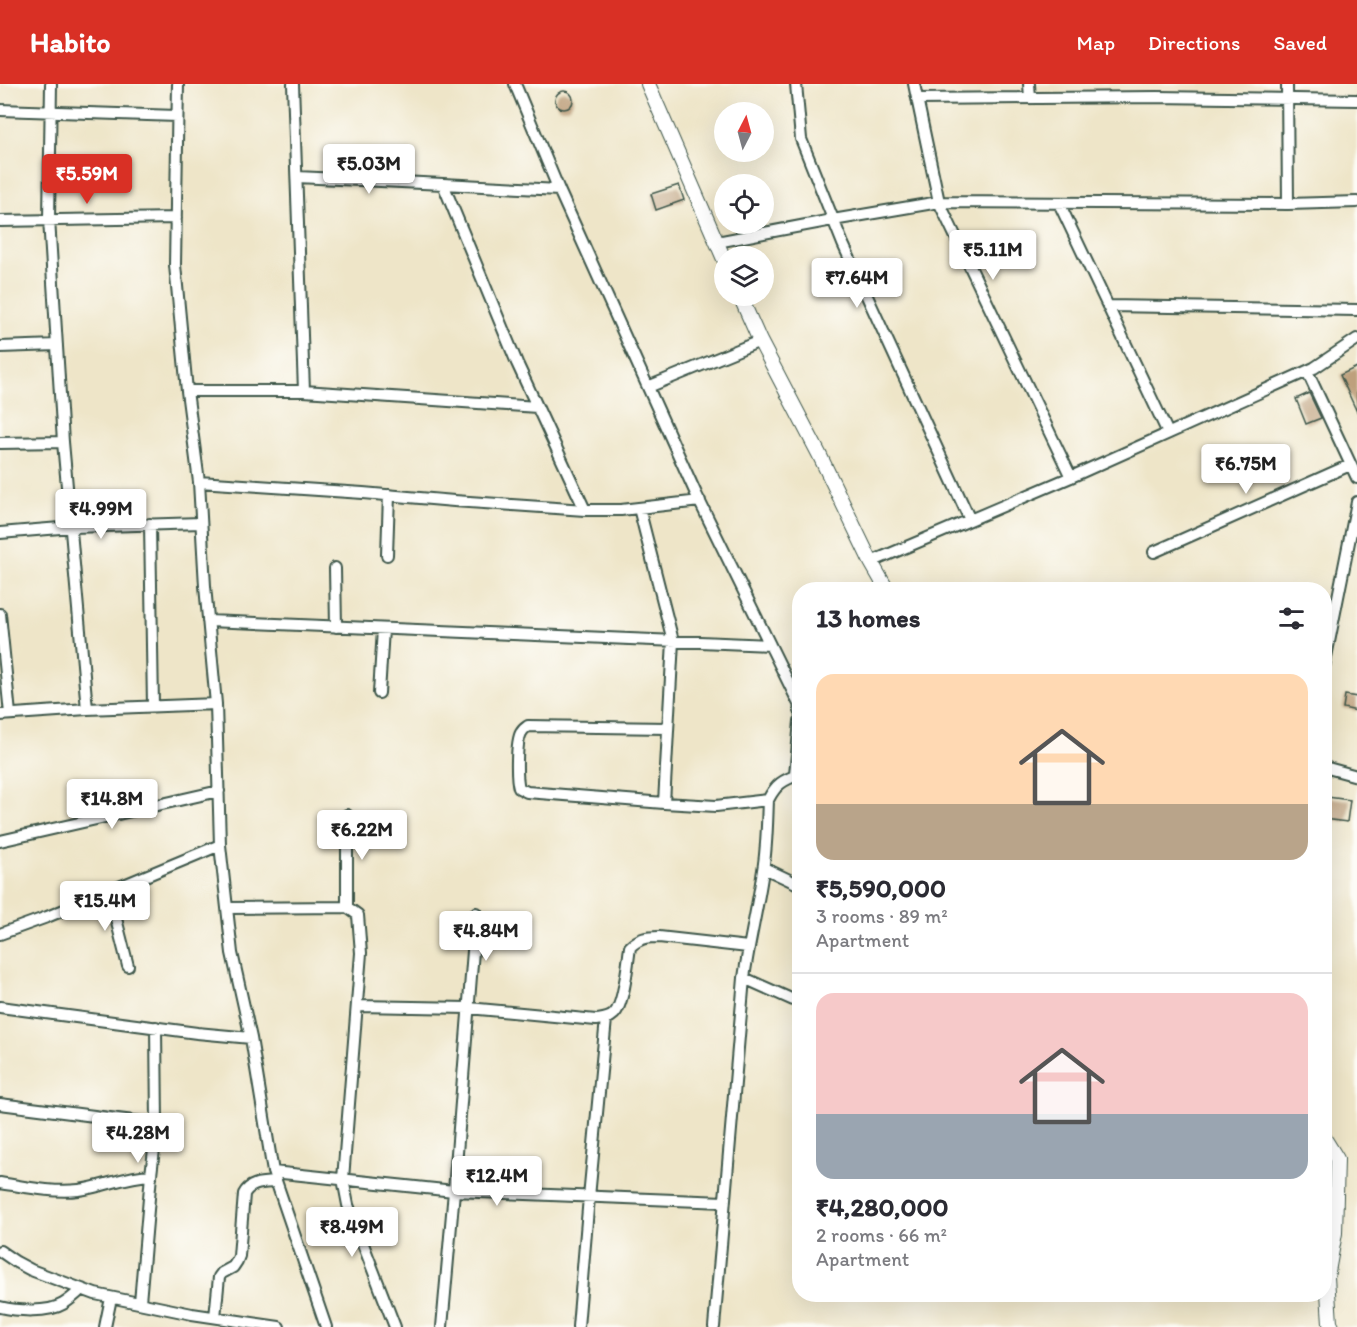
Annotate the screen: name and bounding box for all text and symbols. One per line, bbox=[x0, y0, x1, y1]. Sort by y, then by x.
text: Habito bbox=[30, 25, 110, 59]
text: Map bbox=[1077, 30, 1115, 55]
text: Directions bbox=[1148, 30, 1240, 55]
text: Saved bbox=[1273, 30, 1327, 55]
north arrow bbox=[714, 102, 774, 162]
map controls bbox=[714, 102, 774, 306]
pin: ₹5.03M bbox=[320, 144, 418, 195]
text: ₹5.03M bbox=[337, 151, 401, 175]
pin: ₹5.59M bbox=[38, 154, 136, 205]
text: ₹5.59M bbox=[56, 161, 118, 185]
button: locate bbox=[714, 174, 774, 234]
pin: ₹5.11M bbox=[944, 230, 1042, 281]
text: ₹5.11M bbox=[963, 237, 1023, 261]
button: layers bbox=[714, 246, 774, 306]
pin: ₹7.64M bbox=[808, 258, 906, 309]
text: ₹7.64M bbox=[826, 265, 888, 289]
pin: ₹6.75M bbox=[1197, 444, 1295, 495]
text: ₹6.75M bbox=[1215, 451, 1277, 475]
pin: ₹4.99M bbox=[52, 489, 150, 540]
text: ₹4.99M bbox=[69, 496, 133, 520]
text: 13 homes bbox=[816, 602, 920, 634]
icon: filters bbox=[1275, 602, 1308, 635]
icon: home bbox=[1008, 713, 1116, 821]
pin: ₹14.8M bbox=[63, 779, 161, 830]
text: ₹14.8M bbox=[81, 786, 143, 810]
pin: ₹6.22M bbox=[313, 810, 411, 861]
text: ₹6.22M bbox=[331, 817, 393, 841]
text: ₹5,590,000 bbox=[816, 872, 946, 904]
pin: ₹15.4M bbox=[56, 881, 154, 932]
text: ₹15.4M bbox=[74, 888, 136, 912]
text: 3 rooms · 89 m² bbox=[816, 904, 948, 928]
pin: ₹4.84M bbox=[437, 911, 535, 962]
text: ₹4.84M bbox=[453, 918, 519, 942]
text: Apartment bbox=[816, 928, 909, 952]
icon: home bbox=[1008, 1032, 1116, 1140]
pin: ₹4.28M bbox=[89, 1113, 187, 1164]
text: ₹4.28M bbox=[106, 1120, 170, 1144]
pin: ₹12.4M bbox=[448, 1156, 546, 1207]
text: ₹12.4M bbox=[466, 1163, 528, 1187]
text: ₹4,280,000 bbox=[816, 1191, 949, 1223]
pin: ₹8.49M bbox=[303, 1207, 401, 1258]
text: ₹8.49M bbox=[320, 1214, 384, 1238]
text: 2 rooms · 66 m² bbox=[816, 1223, 947, 1247]
text: Apartment bbox=[816, 1247, 909, 1271]

